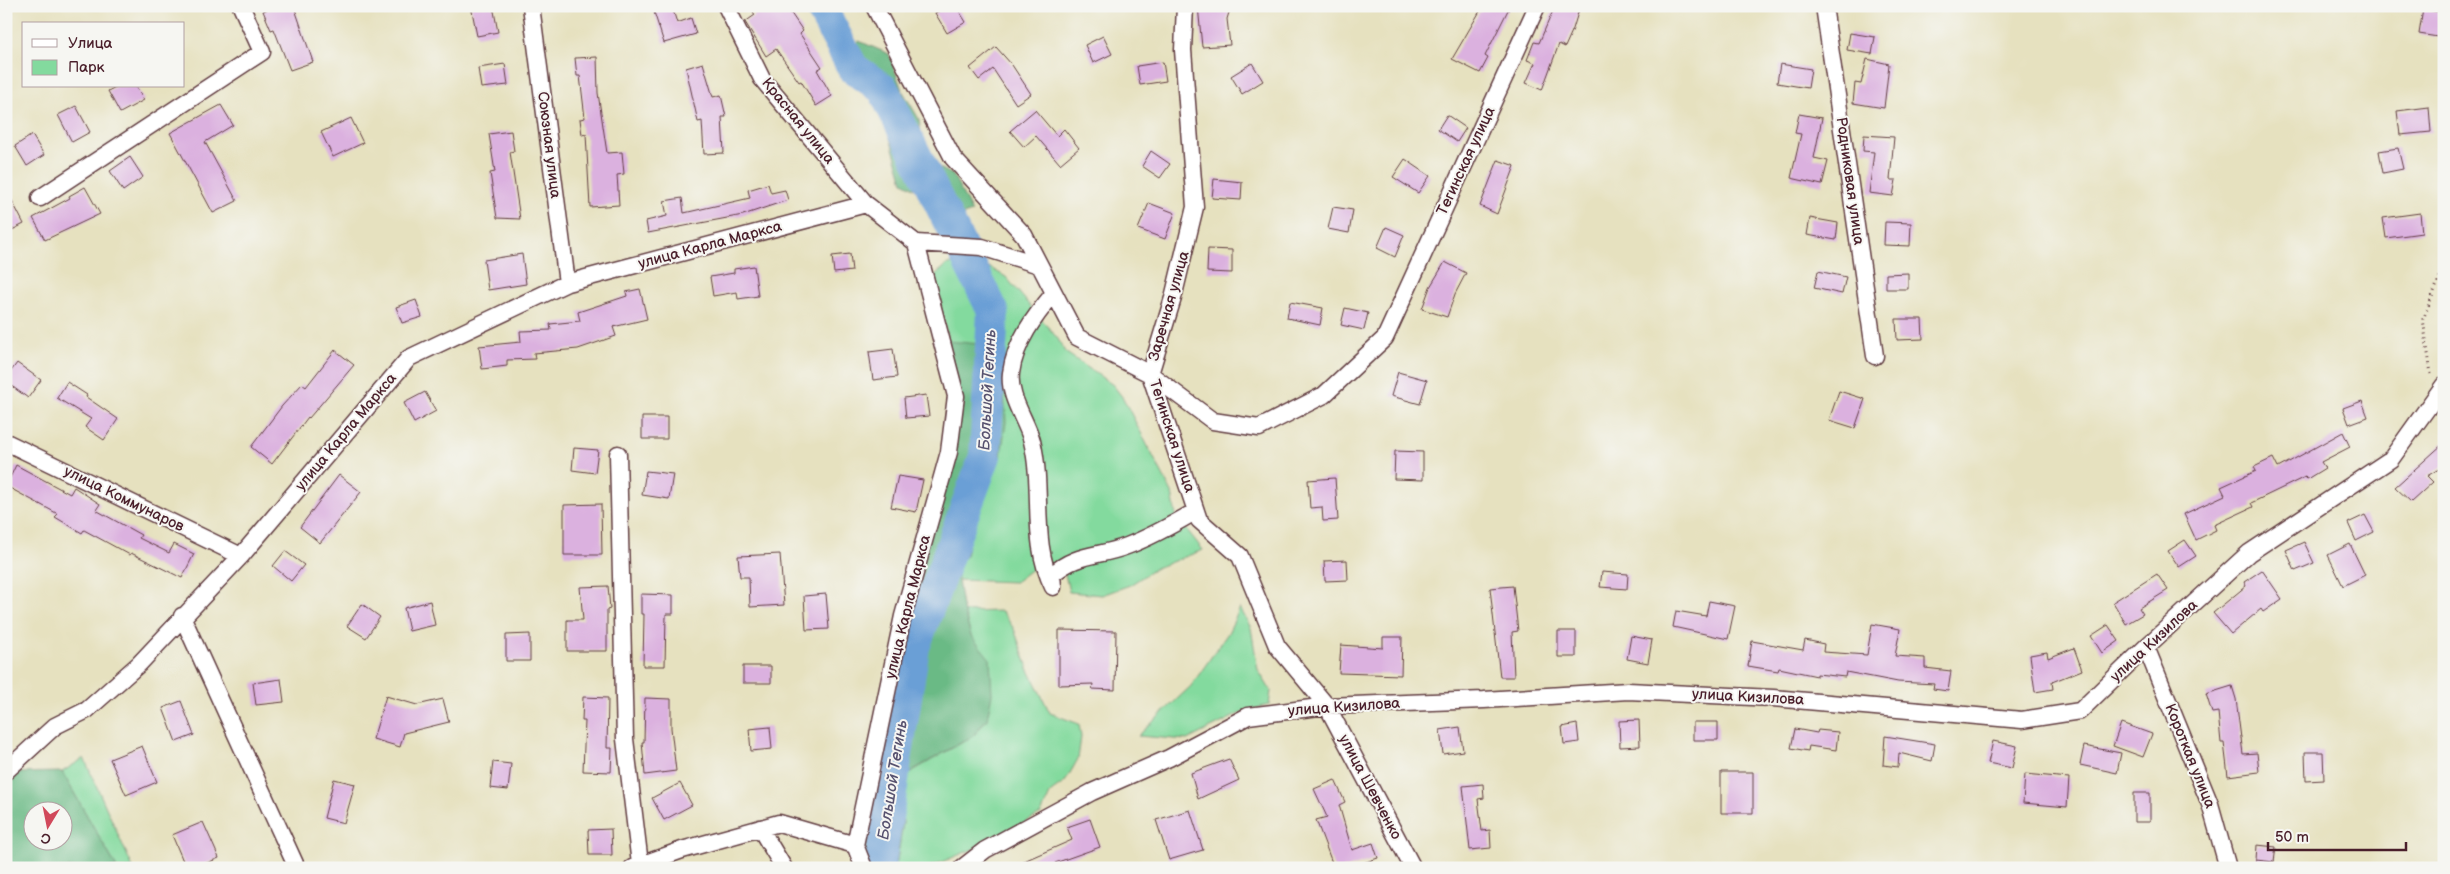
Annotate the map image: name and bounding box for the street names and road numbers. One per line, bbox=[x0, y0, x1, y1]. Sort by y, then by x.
street label: Красная улица bbox=[757, 74, 839, 168]
street label: Союзная улица bbox=[533, 91, 565, 200]
street label: Тегинская улица bbox=[1433, 104, 1500, 218]
street label: Родниковая улица bbox=[1832, 116, 1868, 246]
street label: улица Карла Маркса bbox=[636, 217, 784, 273]
street label: Заречная улица bbox=[1144, 249, 1194, 363]
street label: улица Карла Маркса bbox=[291, 369, 401, 495]
street label: Тегинская улица bbox=[1145, 377, 1199, 495]
street label: улица Коммунаров bbox=[61, 462, 187, 536]
street label: улица Карла Маркса bbox=[881, 533, 935, 681]
street label: улица Кизилова bbox=[2106, 596, 2202, 686]
street label: улица Кизилова bbox=[1691, 685, 1805, 709]
street label: улица Кизилова bbox=[1287, 694, 1401, 720]
street label: Короткая улица bbox=[2160, 701, 2220, 811]
street label: улица Шевченко bbox=[1334, 731, 1406, 843]

